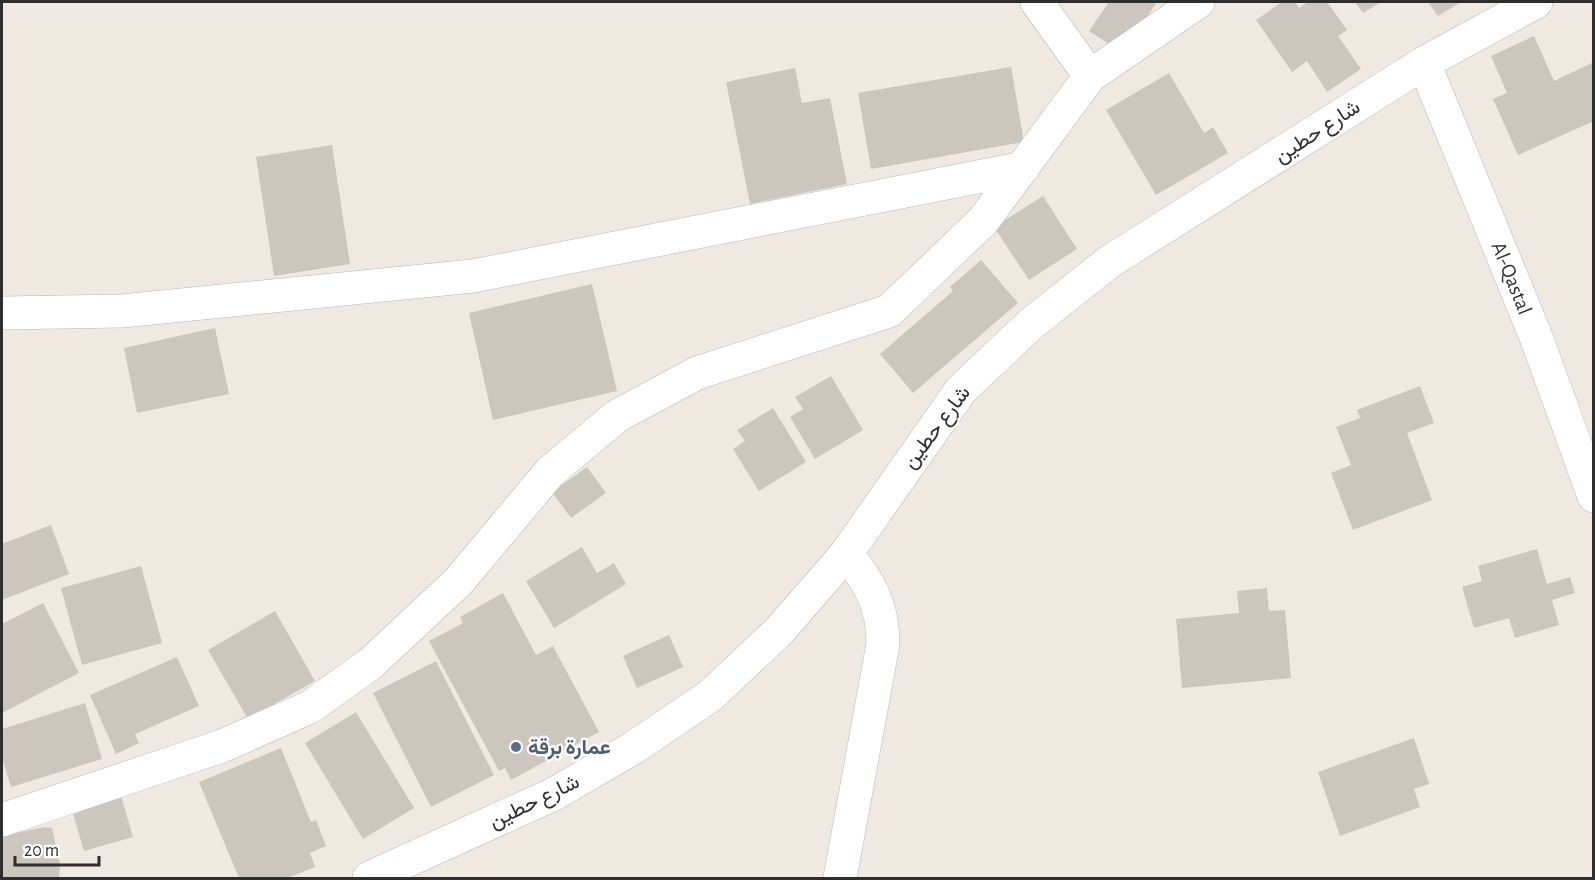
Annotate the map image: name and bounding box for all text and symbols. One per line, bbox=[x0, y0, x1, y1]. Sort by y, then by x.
street label: شارع حطين bbox=[1271, 96, 1365, 169]
street label: Al-Qastal bbox=[1488, 239, 1536, 317]
street label: شارع حطين bbox=[899, 382, 976, 474]
place label: عمارة برقة bbox=[528, 737, 611, 760]
marker: عمارة برقة bbox=[509, 740, 523, 754]
street label: شارع حطين bbox=[486, 771, 584, 835]
scale bar bbox=[15, 829, 99, 867]
text: 20 m bbox=[24, 842, 59, 860]

